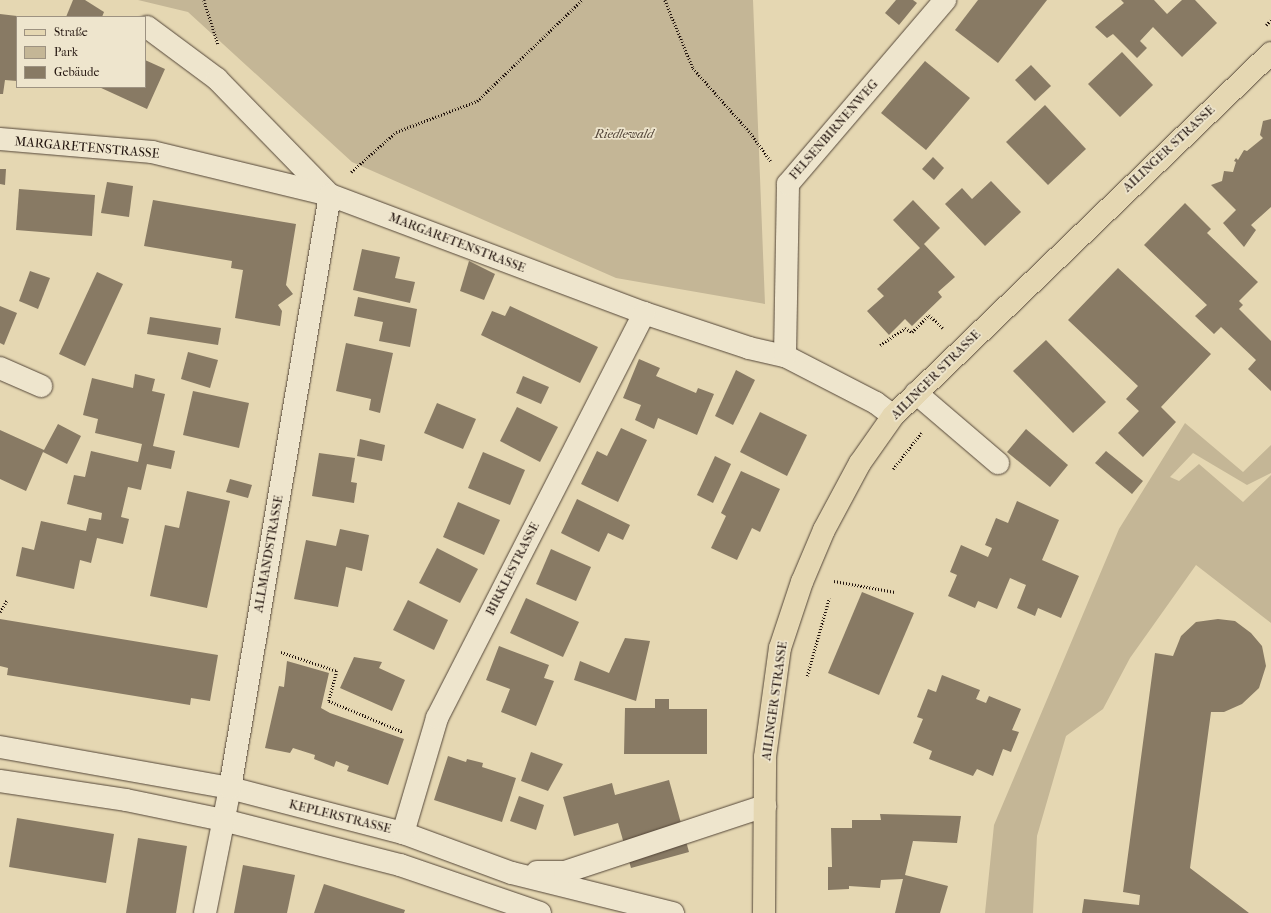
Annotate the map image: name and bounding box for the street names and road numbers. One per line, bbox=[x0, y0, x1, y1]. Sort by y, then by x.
street label: FELSENBIRNENWEG bbox=[786, 77, 882, 183]
street label: AILINGER STRASSE bbox=[1120, 102, 1218, 196]
street label: MARGARETENSTRASSE bbox=[14, 134, 160, 162]
street label: MARGARETENSTRASSE bbox=[386, 210, 528, 276]
street label: AILINGER STRASSE bbox=[888, 327, 984, 423]
street label: ALLMANDSTRASSE bbox=[251, 494, 287, 614]
street label: BIRKLESTRASSE bbox=[483, 520, 543, 618]
street label: AILINGER STRASSE bbox=[759, 640, 791, 762]
street label: KEPLERSTRASSE bbox=[287, 797, 393, 837]

